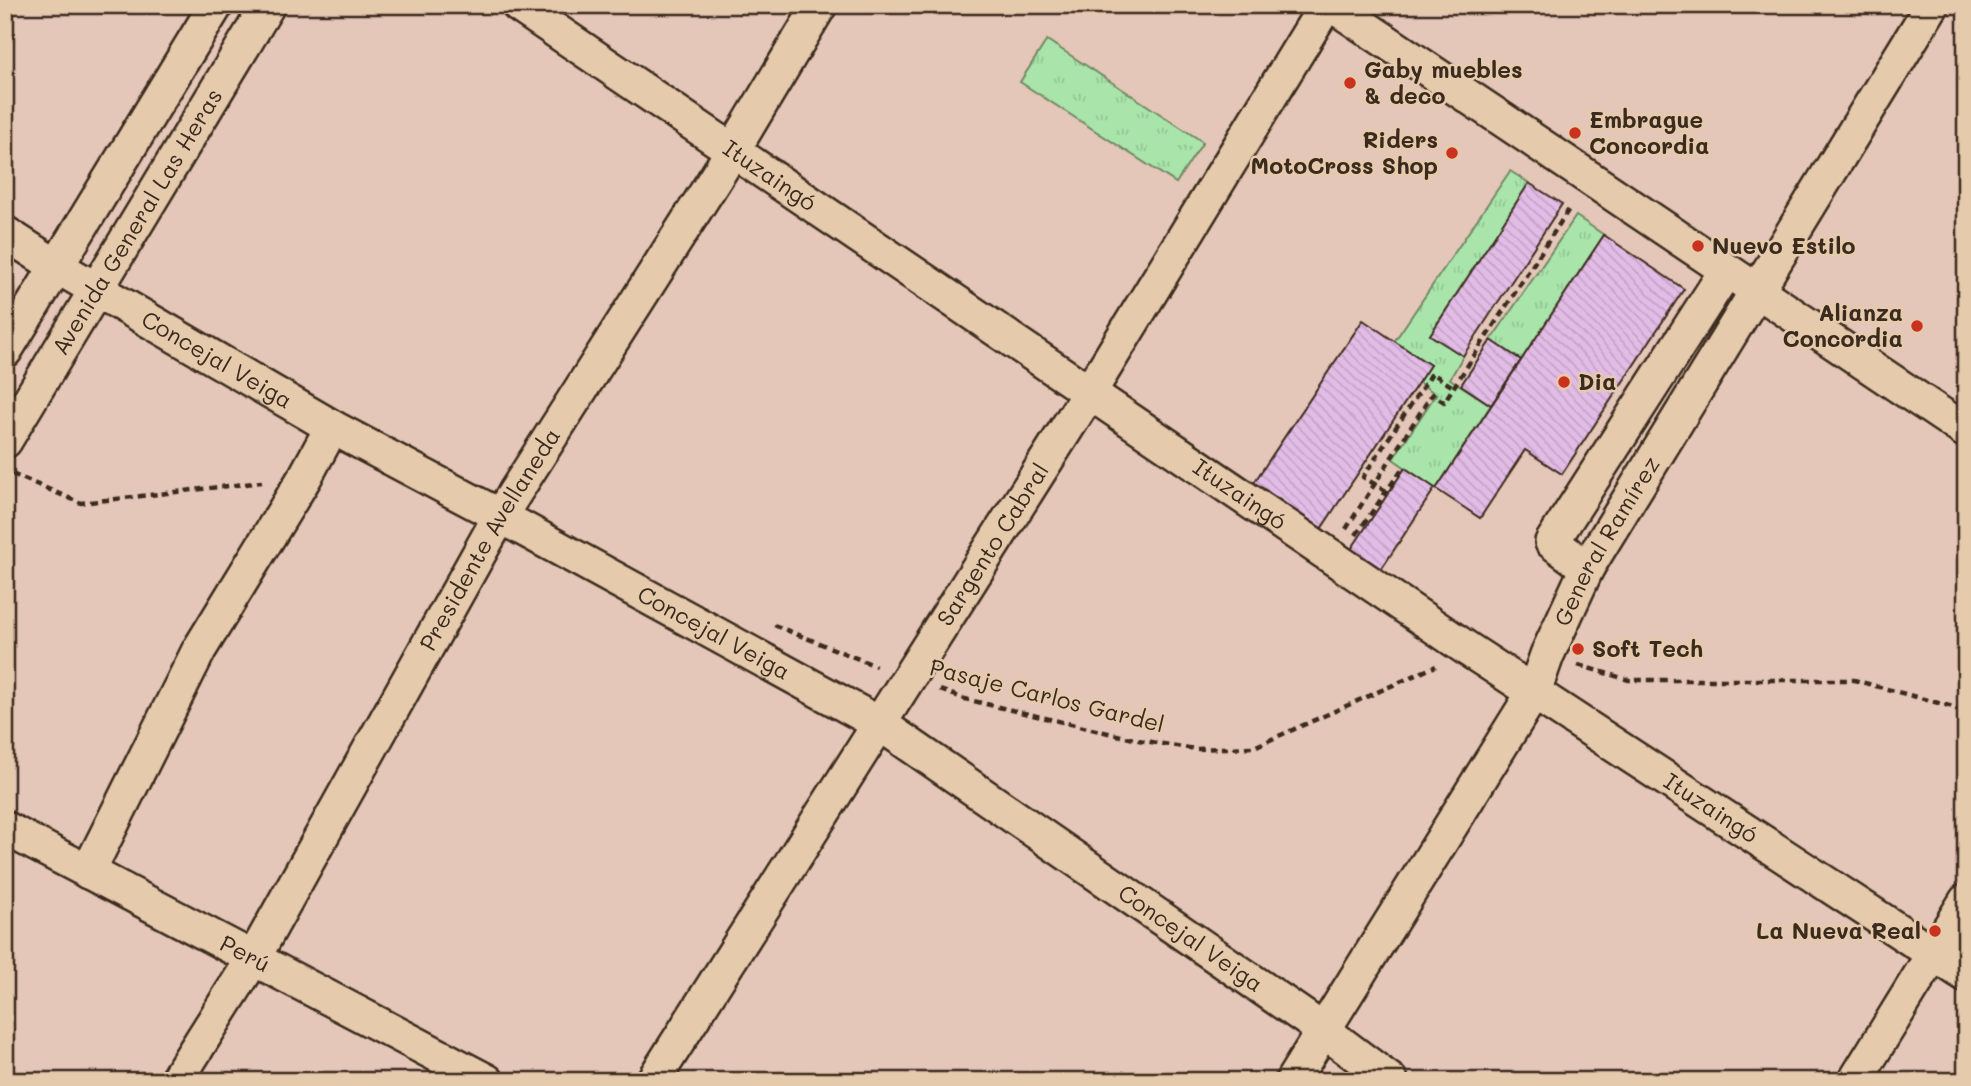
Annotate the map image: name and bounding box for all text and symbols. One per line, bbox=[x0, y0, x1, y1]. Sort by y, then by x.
place label: Gaby muebles & deco bbox=[1364, 54, 1523, 110]
marker: Gaby muebles & deco bbox=[1342, 75, 1358, 91]
street label: Avenida General Las Heras bbox=[44, 82, 228, 360]
place label: Embrague Concordia bbox=[1589, 104, 1709, 160]
place label: Riders MotoCross Shop bbox=[1251, 124, 1438, 180]
marker: Embrague Concordia bbox=[1567, 125, 1583, 141]
street label: Ituzaingó bbox=[718, 132, 823, 217]
marker: Riders MotoCross Shop bbox=[1444, 145, 1460, 161]
place label: Nuevo Estilo bbox=[1712, 230, 1856, 260]
marker: Nuevo Estilo bbox=[1690, 238, 1706, 254]
place label: Alianza Concordia bbox=[1783, 297, 1903, 353]
street label: Concejal Veiga bbox=[137, 303, 298, 415]
marker: Alianza Concordia bbox=[1909, 318, 1925, 334]
place label: Dia bbox=[1578, 366, 1616, 396]
marker: Dia bbox=[1556, 374, 1572, 390]
street label: Presidente Avellaneda bbox=[412, 422, 566, 656]
street label: General Ramírez bbox=[1546, 450, 1666, 631]
street label: Ituzaingó bbox=[1188, 451, 1293, 536]
street label: Sargento Cabral bbox=[929, 457, 1055, 631]
street label: Concejal Veiga bbox=[633, 578, 796, 686]
place label: Soft Tech bbox=[1592, 633, 1703, 663]
marker: Soft Tech bbox=[1570, 641, 1586, 657]
street label: Pasaje Carlos Gardel bbox=[927, 651, 1168, 739]
street label: Ituzaingó bbox=[1658, 766, 1764, 849]
street label: Concejal Veiga bbox=[1113, 877, 1269, 998]
place label: La Nueva Real bbox=[1756, 915, 1921, 945]
marker: La Nueva Real bbox=[1927, 923, 1943, 939]
street label: Perú bbox=[215, 928, 276, 979]

